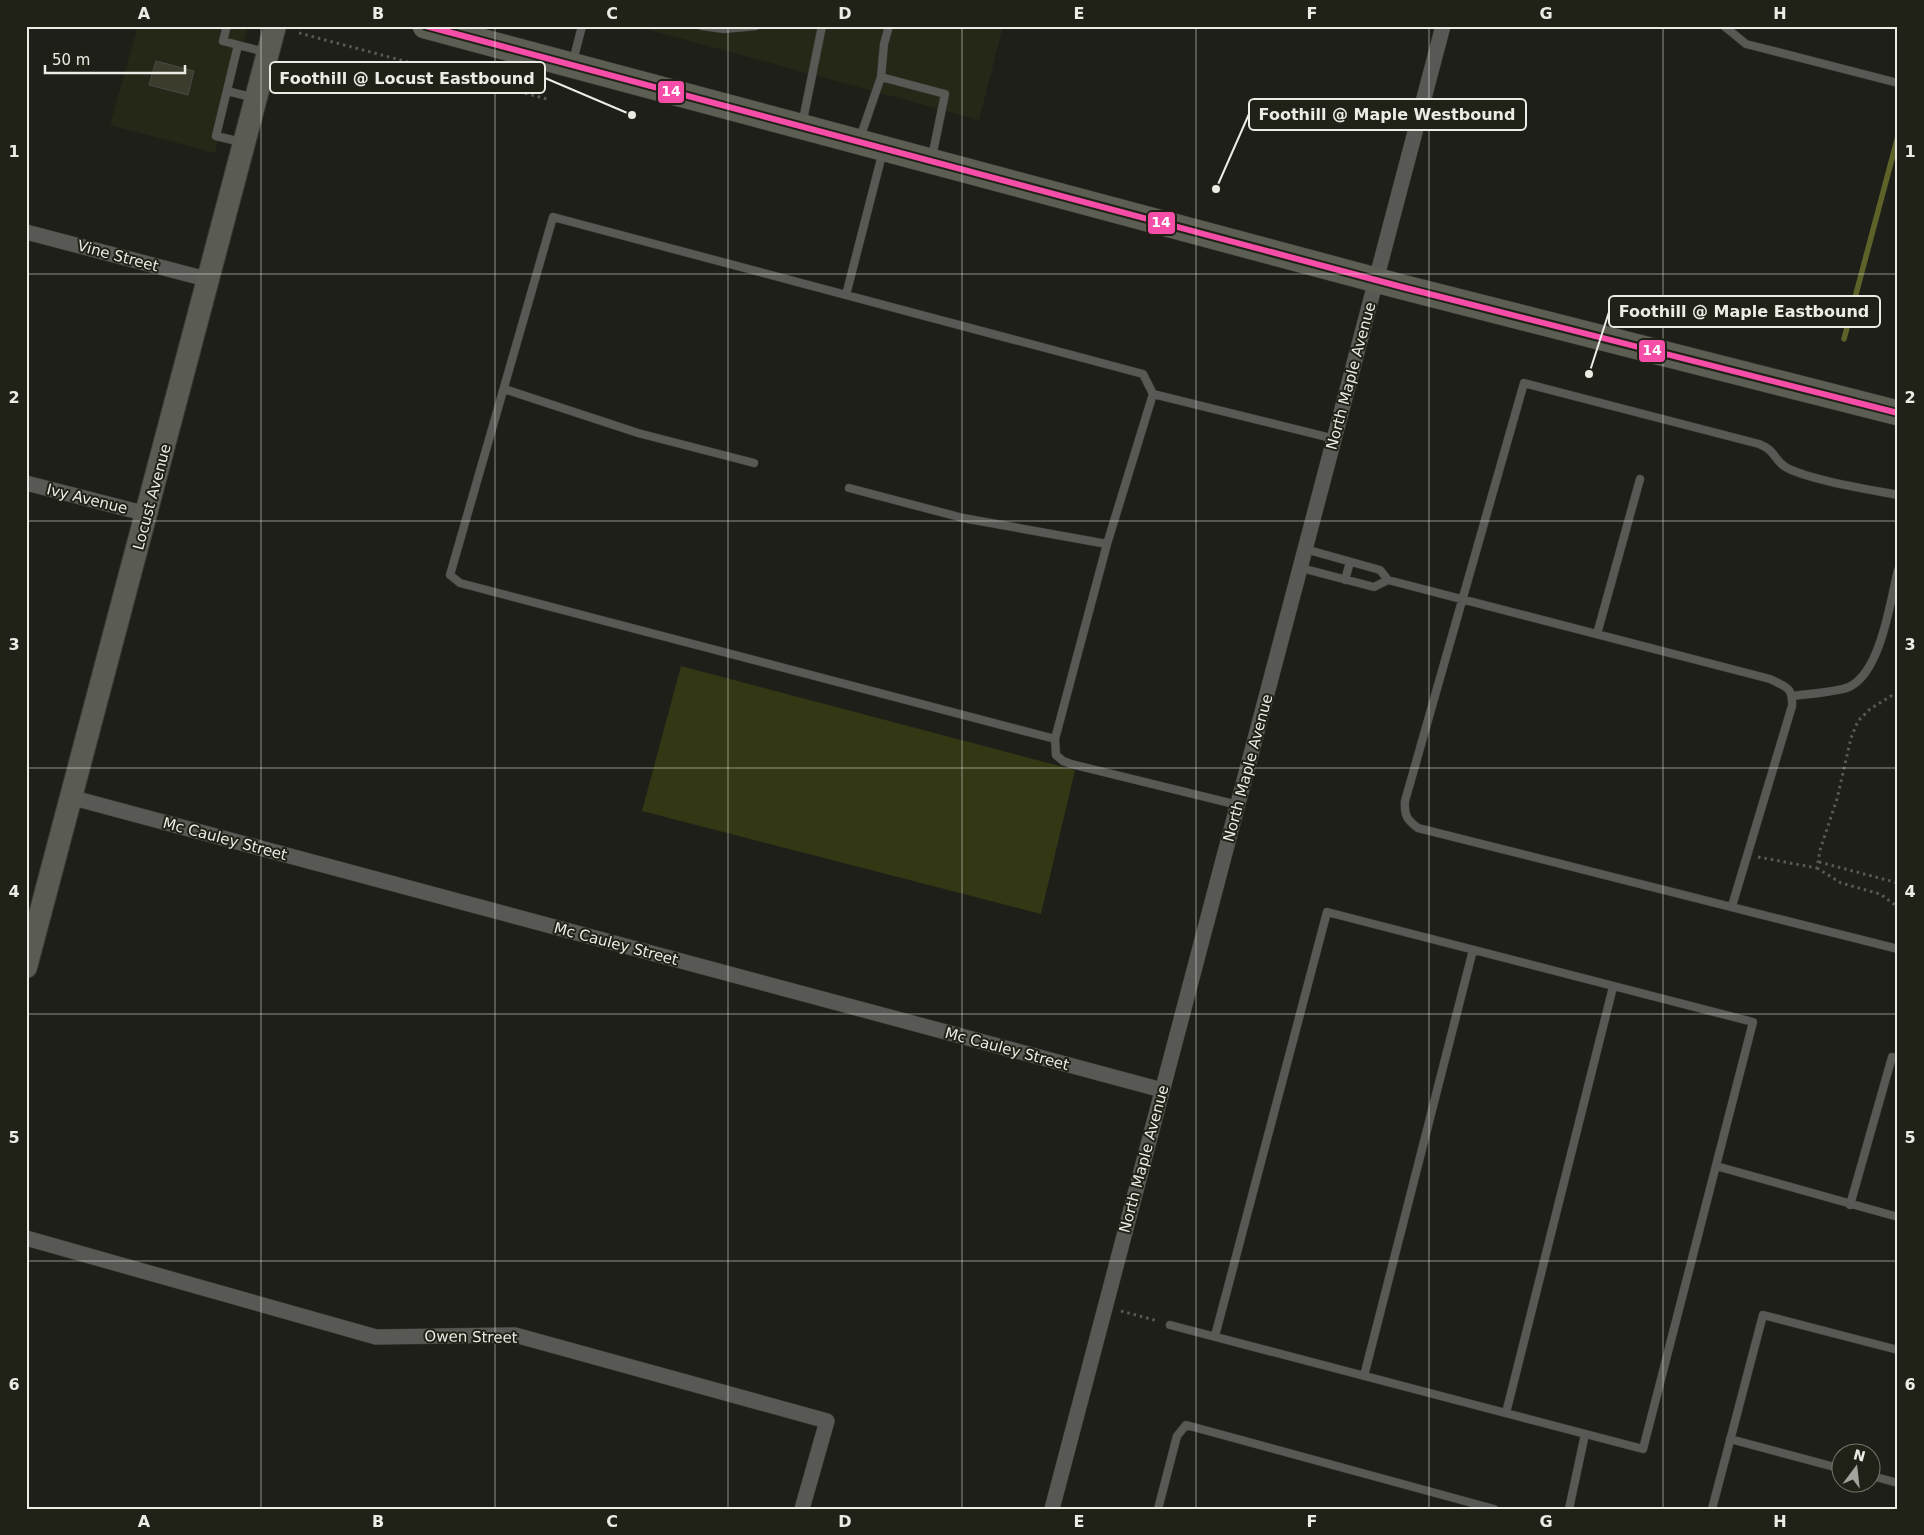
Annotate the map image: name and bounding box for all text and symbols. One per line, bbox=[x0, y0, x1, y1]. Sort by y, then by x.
text: A bbox=[138, 4, 151, 23]
text: B bbox=[372, 4, 384, 23]
text: C bbox=[606, 4, 618, 23]
text: D bbox=[838, 4, 852, 23]
text: E bbox=[1074, 4, 1084, 23]
text: F bbox=[1307, 4, 1317, 23]
text: G bbox=[1539, 4, 1553, 23]
text: H bbox=[1773, 4, 1787, 23]
scale bar bbox=[45, 42, 185, 74]
text: 50 m bbox=[52, 51, 90, 69]
callout: Foothill @ Locust Eastbound bbox=[270, 62, 545, 93]
text: Foothill @ Locust Eastbound bbox=[279, 69, 535, 88]
line badge: 14 bbox=[657, 80, 685, 104]
text: 14 bbox=[661, 83, 681, 99]
callout: Foothill @ Maple Westbound bbox=[1249, 99, 1526, 130]
text: Foothill @ Maple Westbound bbox=[1259, 105, 1515, 124]
text: 1 bbox=[8, 142, 20, 161]
text: 1 bbox=[1904, 142, 1916, 161]
line badge: 14 bbox=[1147, 211, 1176, 235]
text: 14 bbox=[1151, 214, 1171, 230]
street label: Vine Street bbox=[75, 237, 161, 275]
callout: Foothill @ Maple Eastbound bbox=[1609, 296, 1880, 327]
street label: North Maple Avenue bbox=[1323, 300, 1379, 452]
text: Foothill @ Maple Eastbound bbox=[1619, 302, 1869, 321]
line badge: 14 bbox=[1638, 339, 1666, 363]
text: 14 bbox=[1642, 342, 1662, 358]
text: 2 bbox=[8, 388, 20, 407]
text: 2 bbox=[1904, 388, 1916, 407]
street label: Locust Avenue bbox=[129, 442, 175, 552]
street label: Ivy Avenue bbox=[45, 480, 129, 518]
text: 3 bbox=[8, 635, 20, 654]
text: 3 bbox=[1904, 635, 1916, 654]
street label: North Maple Avenue bbox=[1220, 692, 1276, 844]
street label: Mc Cauley Street bbox=[161, 814, 289, 864]
text: 4 bbox=[8, 882, 20, 901]
text: 4 bbox=[1904, 882, 1916, 901]
street label: Mc Cauley Street bbox=[552, 919, 680, 969]
street label: Mc Cauley Street bbox=[943, 1024, 1071, 1074]
street label: North Maple Avenue bbox=[1116, 1083, 1172, 1235]
text: 5 bbox=[8, 1128, 20, 1147]
text: 5 bbox=[1904, 1128, 1916, 1147]
street label: Owen Street bbox=[424, 1327, 518, 1347]
text: 6 bbox=[8, 1375, 20, 1394]
text: 6 bbox=[1904, 1375, 1916, 1394]
north arrow bbox=[1832, 1442, 1882, 1492]
text: N bbox=[1852, 1446, 1867, 1465]
text: A bbox=[138, 1512, 151, 1531]
text: B bbox=[372, 1512, 384, 1531]
text: C bbox=[606, 1512, 618, 1531]
text: D bbox=[838, 1512, 852, 1531]
text: E bbox=[1074, 1512, 1084, 1531]
text: F bbox=[1307, 1512, 1317, 1531]
text: G bbox=[1539, 1512, 1553, 1531]
text: H bbox=[1773, 1512, 1787, 1531]

